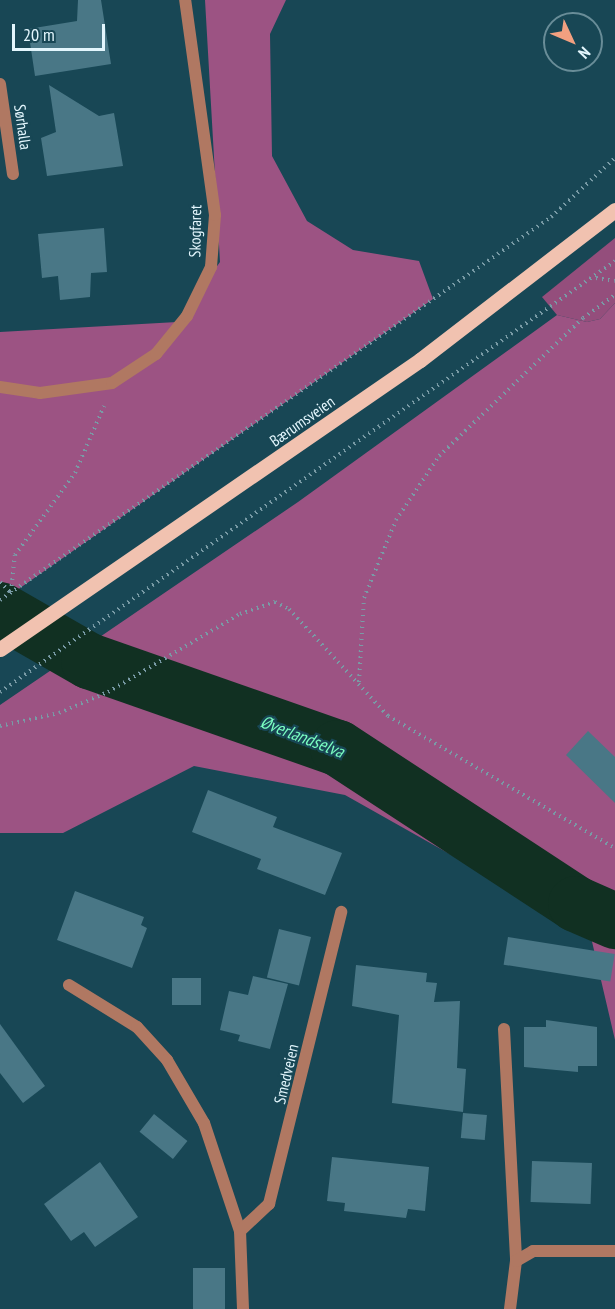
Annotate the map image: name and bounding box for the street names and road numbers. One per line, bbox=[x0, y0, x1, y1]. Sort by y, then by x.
street label: Sørhalla bbox=[10, 103, 36, 151]
street label: Skogfaret bbox=[185, 205, 205, 257]
street label: Bærumsveien bbox=[266, 392, 338, 450]
street label: Smedveien bbox=[270, 1042, 302, 1106]

